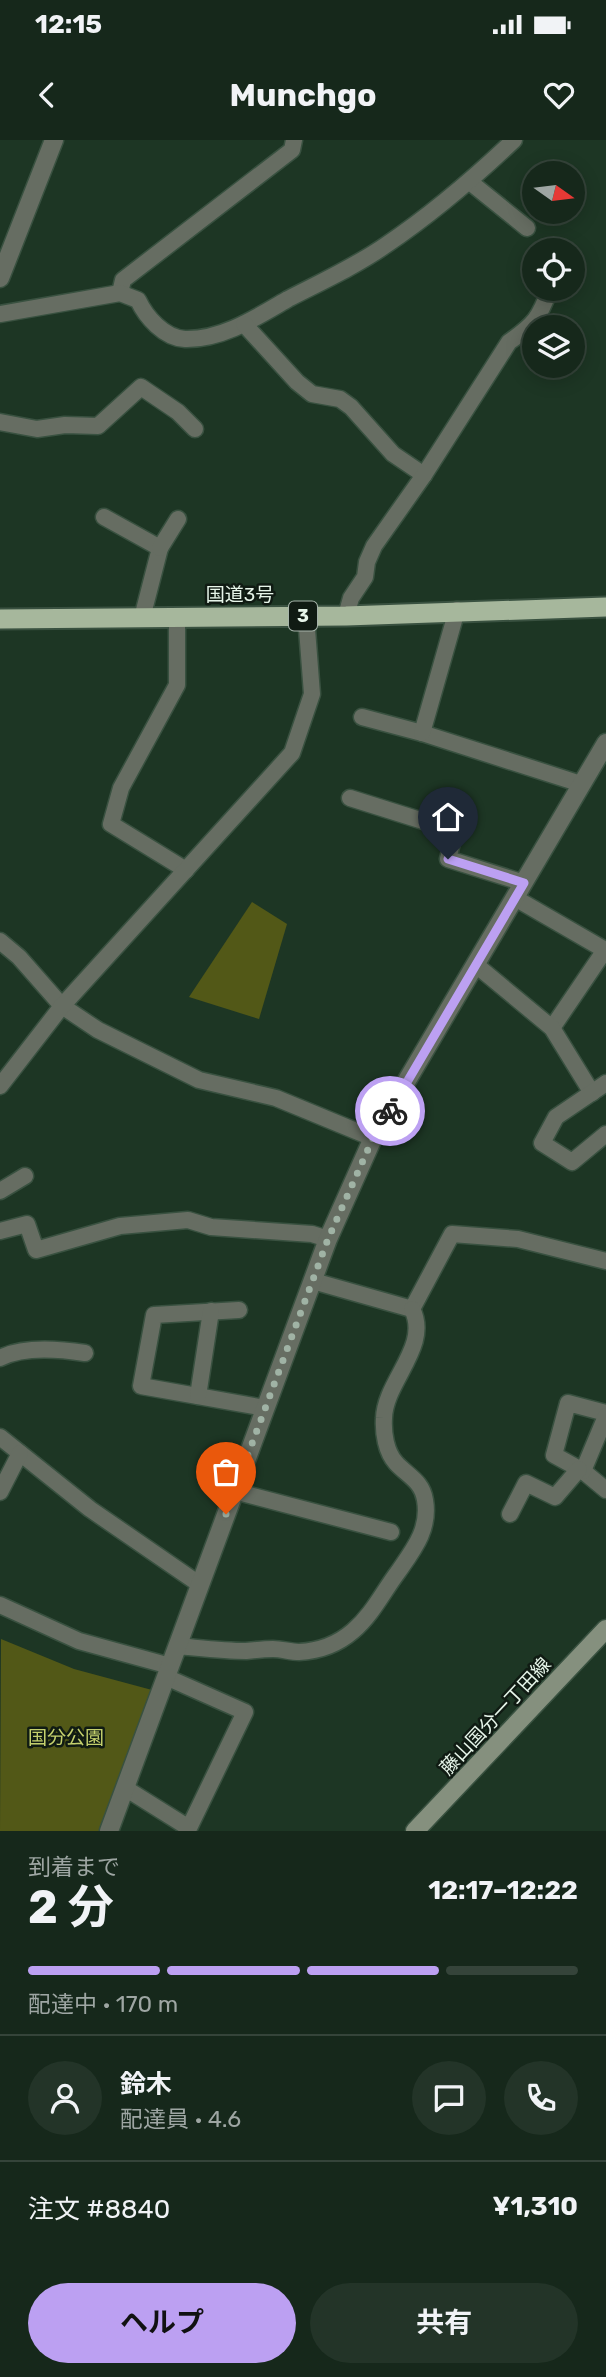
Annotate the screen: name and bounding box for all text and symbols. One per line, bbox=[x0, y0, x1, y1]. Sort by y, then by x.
text: 12:15 bbox=[35, 9, 102, 40]
icon: back bbox=[28, 76, 66, 114]
text: Munchgo bbox=[229, 76, 377, 114]
icon: heart bbox=[540, 76, 578, 114]
north arrow bbox=[522, 161, 584, 224]
map controls bbox=[522, 161, 585, 378]
button: locate bbox=[522, 238, 585, 301]
button: layers bbox=[522, 315, 585, 378]
street label: 国道3号 bbox=[206, 583, 274, 606]
road number: 3 bbox=[289, 602, 317, 630]
pin bbox=[418, 787, 478, 859]
icon: home bbox=[429, 798, 467, 836]
courier bbox=[355, 1076, 425, 1146]
icon: bike bbox=[371, 1092, 409, 1130]
pin bbox=[196, 1442, 256, 1514]
icon: bag bbox=[207, 1453, 245, 1491]
street label: 藤山国分一丁田線 bbox=[435, 1653, 556, 1780]
park label: 国分公園 bbox=[28, 1726, 104, 1749]
text: 到着まで bbox=[28, 1853, 120, 1881]
text: 12:17–12:22 bbox=[428, 1875, 578, 1906]
text: 2 分 bbox=[28, 1880, 114, 1935]
text: 配達中 · 170 m bbox=[28, 1990, 178, 2018]
button: person bbox=[28, 2061, 102, 2135]
button: chat bbox=[412, 2061, 486, 2135]
button: phone bbox=[504, 2061, 578, 2135]
text: 鈴木 bbox=[120, 2069, 172, 2100]
text: 配達員 · 4.6 bbox=[120, 2105, 241, 2133]
text: ¥1,310 bbox=[493, 2191, 578, 2222]
text: 注文 #8840 bbox=[28, 2194, 170, 2225]
button: ヘルプ bbox=[28, 2283, 296, 2363]
button: 共有 bbox=[310, 2283, 578, 2363]

